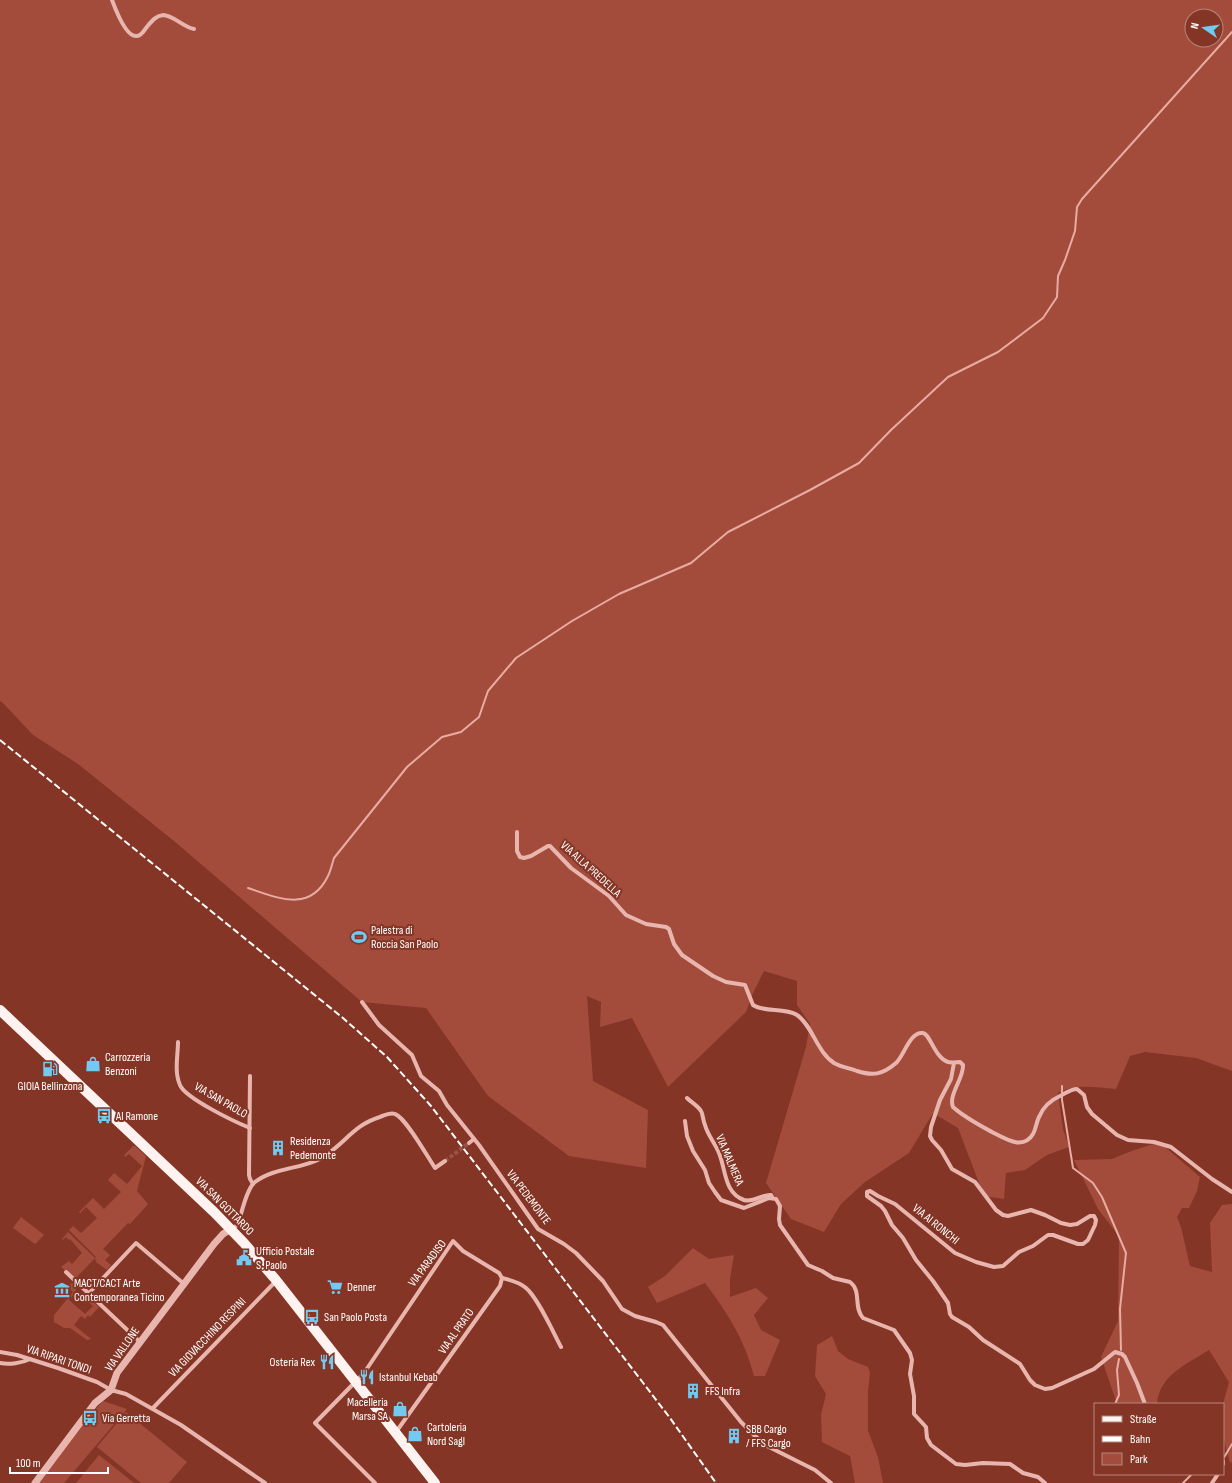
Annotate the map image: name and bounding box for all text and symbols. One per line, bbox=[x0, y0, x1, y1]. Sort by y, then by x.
north arrow bbox=[1184, 8, 1224, 48]
text: N bbox=[1188, 21, 1202, 30]
street label: VIA ALLA PREDELLA bbox=[557, 838, 625, 901]
place label: Palestra di Roccia San Paolo bbox=[371, 923, 438, 952]
sports icon: Palestra di Roccia San Paolo bbox=[350, 928, 368, 946]
place label: Carrozzeria Benzoni bbox=[105, 1050, 151, 1079]
shop icon: Carrozzeria Benzoni bbox=[84, 1055, 102, 1073]
fuel station icon: GIOIA Bellinzona bbox=[41, 1060, 59, 1078]
place label: GIOIA Bellinzona bbox=[18, 1079, 83, 1094]
street label: VIA SAN PAOLO bbox=[191, 1079, 250, 1122]
bus stop icon: Al Ramone bbox=[95, 1107, 113, 1125]
place label: Al Ramone bbox=[115, 1109, 158, 1124]
street label: VIA MALMERA bbox=[712, 1132, 747, 1189]
place label: Residenza Pedemonte bbox=[290, 1134, 336, 1163]
building icon: Residenza Pedemonte bbox=[269, 1139, 287, 1157]
street label: VIA PEDEMONTE bbox=[503, 1167, 554, 1228]
street label: VIA SAN GOTTARDO bbox=[192, 1174, 257, 1239]
street label: VIA AI RONCHI bbox=[909, 1201, 962, 1248]
street label: VIA PARADISO bbox=[405, 1237, 450, 1290]
place label: Ufficio Postale S. Paolo bbox=[256, 1244, 315, 1273]
public building icon: Ufficio Postale S. Paolo bbox=[235, 1249, 253, 1267]
place label: MACT/CACT Arte Contemporanea Ticino bbox=[74, 1276, 165, 1305]
supermarket icon: Denner bbox=[326, 1278, 344, 1296]
place label: Denner bbox=[347, 1280, 377, 1295]
museum icon: MACT/CACT Arte Contemporanea Ticino bbox=[53, 1281, 71, 1299]
street label: VIA GIOVACCHINO RESPINI bbox=[166, 1294, 249, 1380]
street label: VIA AL PRATO bbox=[435, 1306, 478, 1357]
bus stop icon: San Paolo Posta bbox=[303, 1308, 321, 1326]
place label: San Paolo Posta bbox=[324, 1310, 387, 1325]
street label: VIA VALLONE bbox=[102, 1324, 143, 1374]
street label: VIA RIPARI TONDI bbox=[24, 1341, 93, 1378]
restaurant icon: Osteria Rex bbox=[318, 1353, 336, 1371]
place label: Osteria Rex bbox=[270, 1355, 315, 1370]
restaurant icon: Istanbul Kebab bbox=[358, 1368, 376, 1386]
place label: Istanbul Kebab bbox=[379, 1370, 438, 1385]
building icon: FFS Infra bbox=[684, 1382, 702, 1400]
place label: FFS Infra bbox=[705, 1384, 741, 1399]
place label: Macelleria Marsa SA bbox=[347, 1395, 389, 1424]
shop icon: Macelleria Marsa SA bbox=[391, 1400, 409, 1418]
legend bbox=[1094, 1403, 1224, 1475]
bus stop icon: Via Gerretta bbox=[81, 1409, 99, 1427]
place label: Via Gerretta bbox=[102, 1411, 151, 1426]
text: Straße bbox=[1130, 1412, 1157, 1427]
place label: Cartoleria Nord Sagl bbox=[427, 1420, 467, 1449]
place label: SBB Cargo / FFS Cargo bbox=[746, 1422, 791, 1451]
shop icon: Cartoleria Nord Sagl bbox=[406, 1425, 424, 1443]
building icon: SBB Cargo / FFS Cargo bbox=[725, 1427, 743, 1445]
text: Bahn bbox=[1130, 1432, 1150, 1447]
scale bar bbox=[10, 1449, 108, 1475]
text: Park bbox=[1130, 1452, 1148, 1467]
text: 100 m bbox=[16, 1456, 41, 1471]

